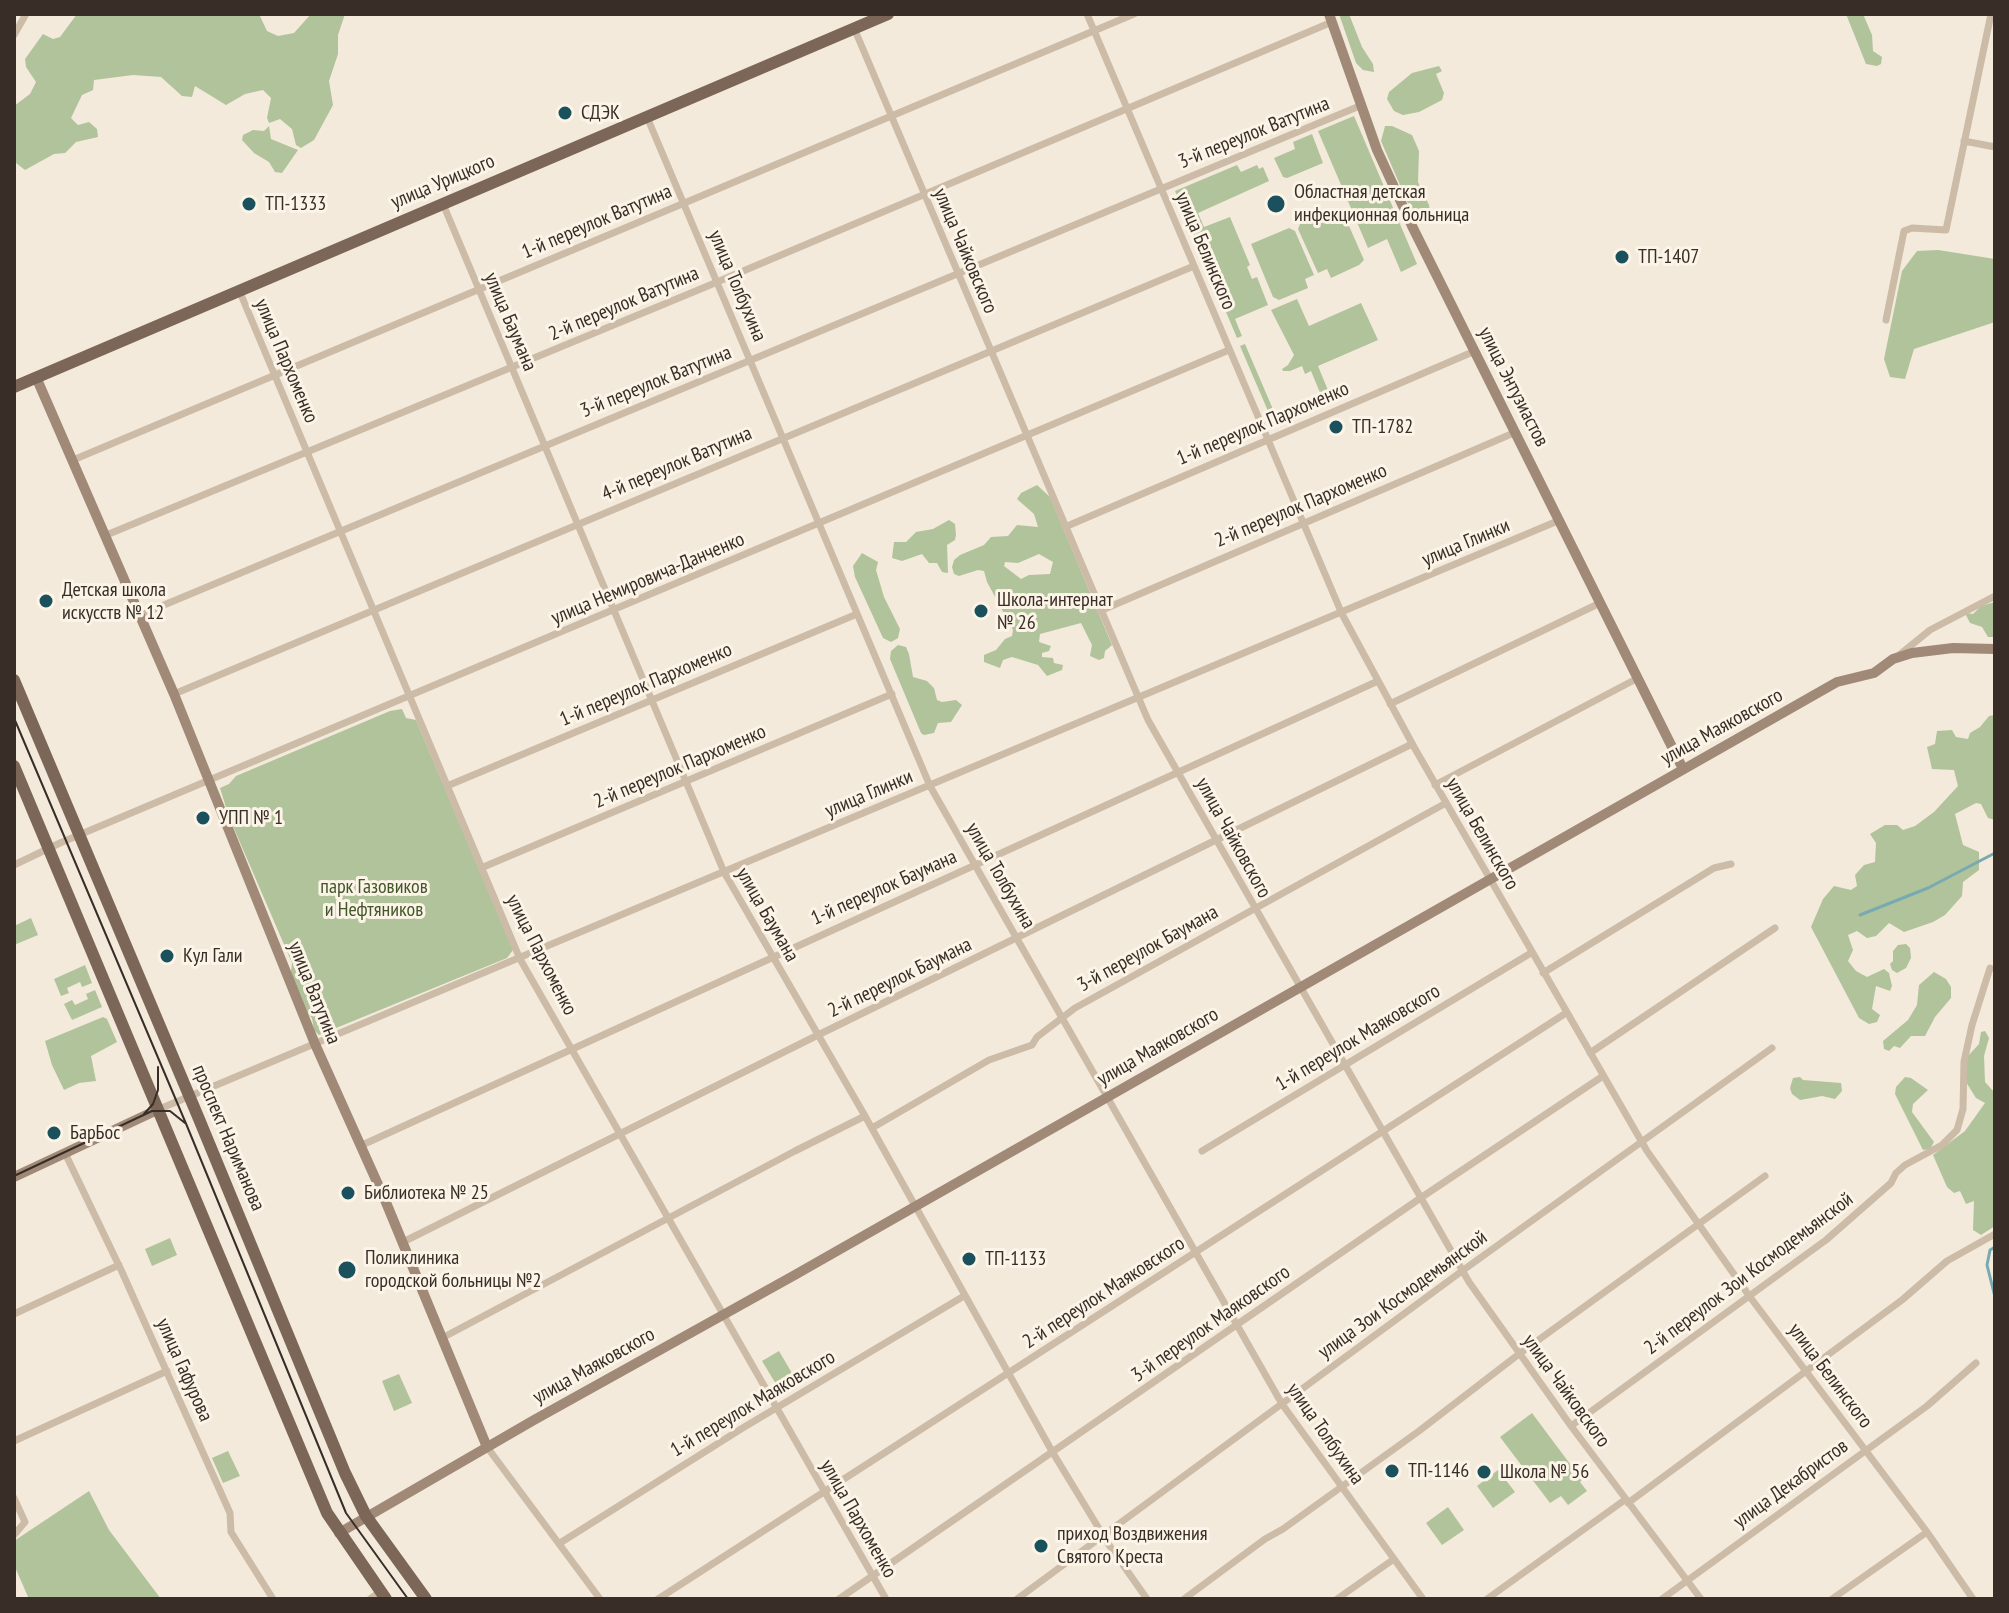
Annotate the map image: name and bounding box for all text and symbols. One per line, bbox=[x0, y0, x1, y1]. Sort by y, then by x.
street label: 3-й переулок Ватутина bbox=[1175, 92, 1333, 174]
place label: СДЭК bbox=[581, 101, 620, 125]
marker: СДЭК bbox=[556, 104, 574, 122]
street label: улица Урицкого bbox=[388, 149, 498, 215]
street label: 1-й переулок Ватутина bbox=[518, 180, 676, 264]
place label: Областная детская инфекционная больница bbox=[1294, 180, 1469, 227]
street label: улица Чайковского bbox=[928, 185, 1002, 317]
street label: улица Белинского bbox=[1169, 189, 1241, 313]
place label: ТП-1333 bbox=[265, 192, 326, 216]
marker: Областная детская инфекционная больница bbox=[1265, 193, 1287, 215]
marker: ТП-1333 bbox=[240, 195, 258, 213]
street label: улица Толбухина bbox=[703, 227, 771, 345]
place label: ТП-1407 bbox=[1638, 245, 1699, 269]
marker: ТП-1407 bbox=[1613, 248, 1631, 266]
street label: 2-й переулок Ватутина bbox=[545, 262, 703, 346]
street label: улица Баумана bbox=[478, 269, 542, 375]
street label: улица Пархоменко bbox=[249, 295, 323, 427]
street label: улица Энтузиастов bbox=[1473, 323, 1553, 451]
street label: 3-й переулок Ватутина bbox=[577, 341, 735, 423]
street label: 1-й переулок Пархоменко bbox=[1173, 377, 1353, 471]
place label: ТП-1782 bbox=[1352, 415, 1413, 439]
marker: ТП-1782 bbox=[1327, 418, 1345, 436]
street label: 4-й переулок Ватутина bbox=[598, 422, 756, 506]
street label: 2-й переулок Пархоменко bbox=[1211, 459, 1391, 553]
street label: улица Глинки bbox=[1419, 514, 1513, 572]
street label: улица Немировича-Данченко bbox=[548, 527, 748, 631]
place label: Детская школа искусств № 12 bbox=[62, 578, 166, 625]
place label: Школа-интернат № 26 bbox=[997, 588, 1113, 635]
marker: Детская школа искусств № 12 bbox=[37, 592, 55, 610]
marker: Школа-интернат № 26 bbox=[972, 602, 990, 620]
street label: 1-й переулок Пархоменко bbox=[556, 638, 736, 732]
street label: улица Маяковского bbox=[1657, 684, 1787, 770]
street label: 2-й переулок Пархоменко bbox=[590, 720, 770, 814]
street label: улица Глинки bbox=[822, 765, 916, 823]
street label: улица Чайковского bbox=[1190, 774, 1276, 902]
street label: улица Белинского bbox=[1440, 774, 1524, 894]
place label: УПП № 1 bbox=[219, 806, 283, 830]
marker: УПП № 1 bbox=[194, 809, 212, 827]
street label: улица Толбухина bbox=[960, 819, 1040, 933]
street label: 1-й переулок Баумана bbox=[807, 845, 961, 931]
street label: улица Баумана bbox=[730, 864, 804, 966]
park label: парк Газовиков и Нефтяников bbox=[320, 875, 428, 922]
street label: улица Пархоменко bbox=[500, 891, 582, 1019]
street label: 3-й переулок Баумана bbox=[1074, 900, 1222, 998]
street label: 2-й переулок Баумана bbox=[824, 933, 976, 1023]
street label: улица Ватутина bbox=[283, 938, 345, 1048]
place label: Кул Гали bbox=[183, 944, 243, 968]
marker: Кул Гали bbox=[158, 947, 176, 965]
street label: 1-й переулок Маяковского bbox=[1271, 979, 1445, 1097]
street label: улица Маяковского bbox=[1093, 1003, 1223, 1091]
street label: проспект Нариманова bbox=[186, 1061, 270, 1215]
place label: БарБос bbox=[70, 1121, 120, 1145]
marker: БарБос bbox=[45, 1124, 63, 1142]
place label: Библиотека № 25 bbox=[364, 1181, 489, 1205]
marker: Библиотека № 25 bbox=[339, 1184, 357, 1202]
street label: 2-й переулок Зои Космодемьянской bbox=[1640, 1188, 1858, 1360]
street label: улица Зои Космодемьянской bbox=[1314, 1226, 1492, 1364]
street label: 2-й переулок Маяковского bbox=[1019, 1232, 1189, 1354]
place label: Поликлиника городской больницы №2 bbox=[365, 1246, 542, 1293]
place label: ТП-1133 bbox=[985, 1247, 1046, 1271]
marker: ТП-1133 bbox=[960, 1250, 978, 1268]
marker: Поликлиника городской больницы №2 bbox=[336, 1259, 358, 1281]
street label: 3-й переулок Маяковского bbox=[1127, 1260, 1295, 1388]
street label: улица Гафурова bbox=[151, 1315, 217, 1425]
street label: улица Белинского bbox=[1783, 1319, 1877, 1433]
street label: улица Маяковского bbox=[529, 1323, 659, 1409]
street label: улица Чайковского bbox=[1517, 1330, 1615, 1452]
street label: 1-й переулок Маяковского bbox=[666, 1345, 840, 1463]
street label: улица Толбухина bbox=[1281, 1379, 1369, 1489]
street label: улица Декабристов bbox=[1729, 1434, 1853, 1534]
street label: улица Пархоменко bbox=[815, 1456, 901, 1582]
place label: ТП-1146 bbox=[1408, 1459, 1469, 1483]
place label: Школа № 56 bbox=[1500, 1460, 1589, 1484]
marker: ТП-1146 bbox=[1383, 1462, 1401, 1480]
marker: Школа № 56 bbox=[1475, 1463, 1493, 1481]
place label: приход Воздвижения Святого Креста bbox=[1057, 1522, 1207, 1569]
marker: приход Воздвижения Святого Креста bbox=[1032, 1537, 1050, 1555]

